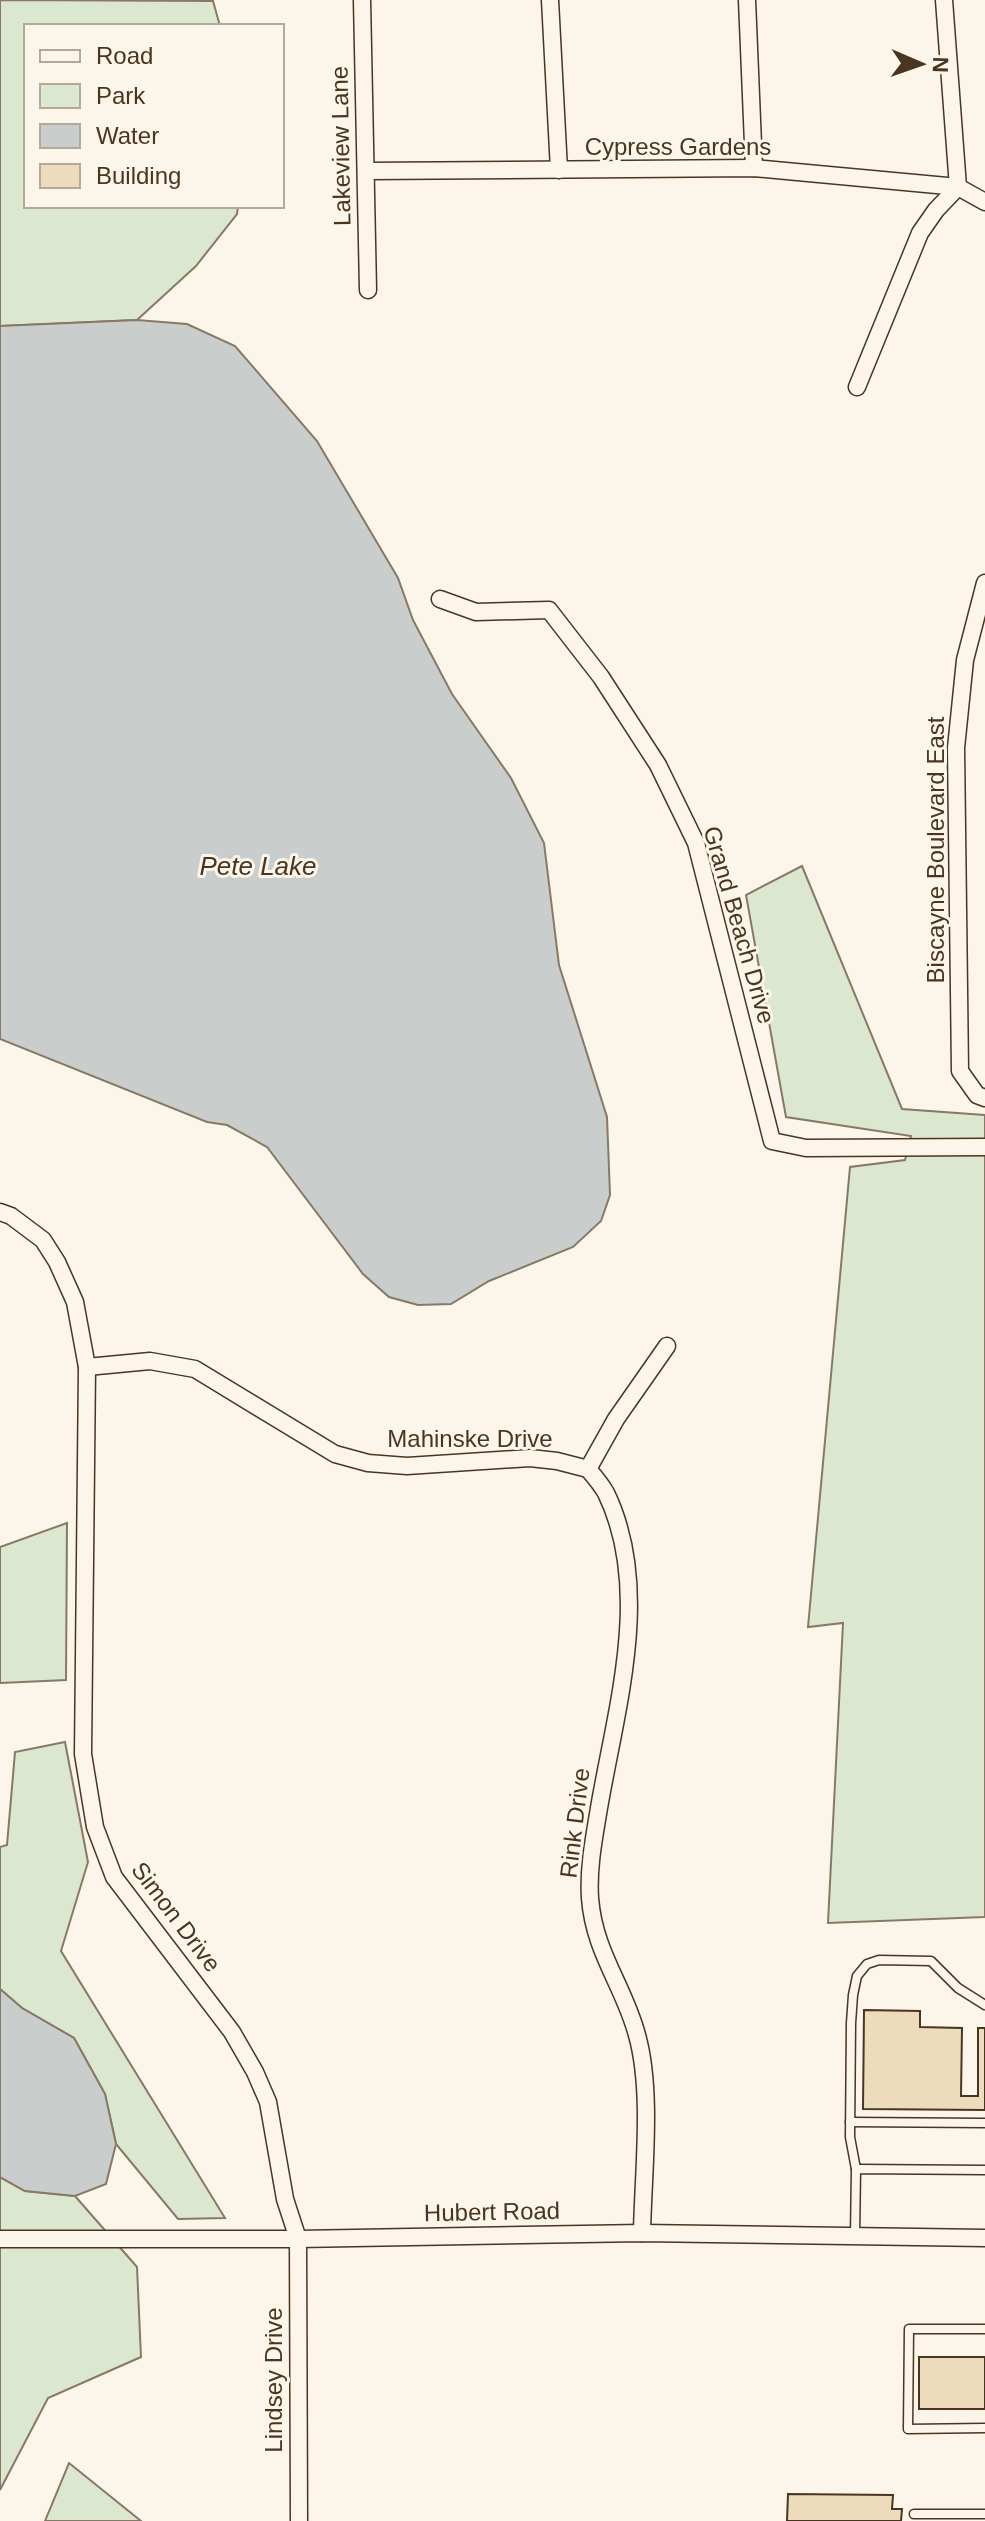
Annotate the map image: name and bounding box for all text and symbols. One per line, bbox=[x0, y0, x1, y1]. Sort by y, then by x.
legend bbox=[24, 24, 284, 208]
north arrow bbox=[881, 24, 961, 104]
text: Road bbox=[96, 42, 153, 69]
text: N bbox=[928, 56, 953, 73]
street label: Lakeview Lane bbox=[326, 66, 355, 226]
text: Park bbox=[96, 82, 146, 109]
text: Water bbox=[96, 122, 159, 149]
street label: Cypress Gardens bbox=[585, 133, 771, 160]
text: Building bbox=[96, 162, 181, 189]
street label: Biscayne Boulevard East bbox=[922, 716, 949, 983]
street label: Grand Beach Drive bbox=[698, 823, 781, 1027]
water label: Pete Lake bbox=[199, 851, 317, 881]
street label: Mahinske Drive bbox=[387, 1425, 553, 1452]
street label: Rink Drive bbox=[554, 1766, 595, 1880]
street label: Simon Drive bbox=[126, 1856, 227, 1977]
street label: Hubert Road bbox=[424, 2197, 560, 2226]
street label: Lindsey Drive bbox=[260, 2307, 287, 2453]

